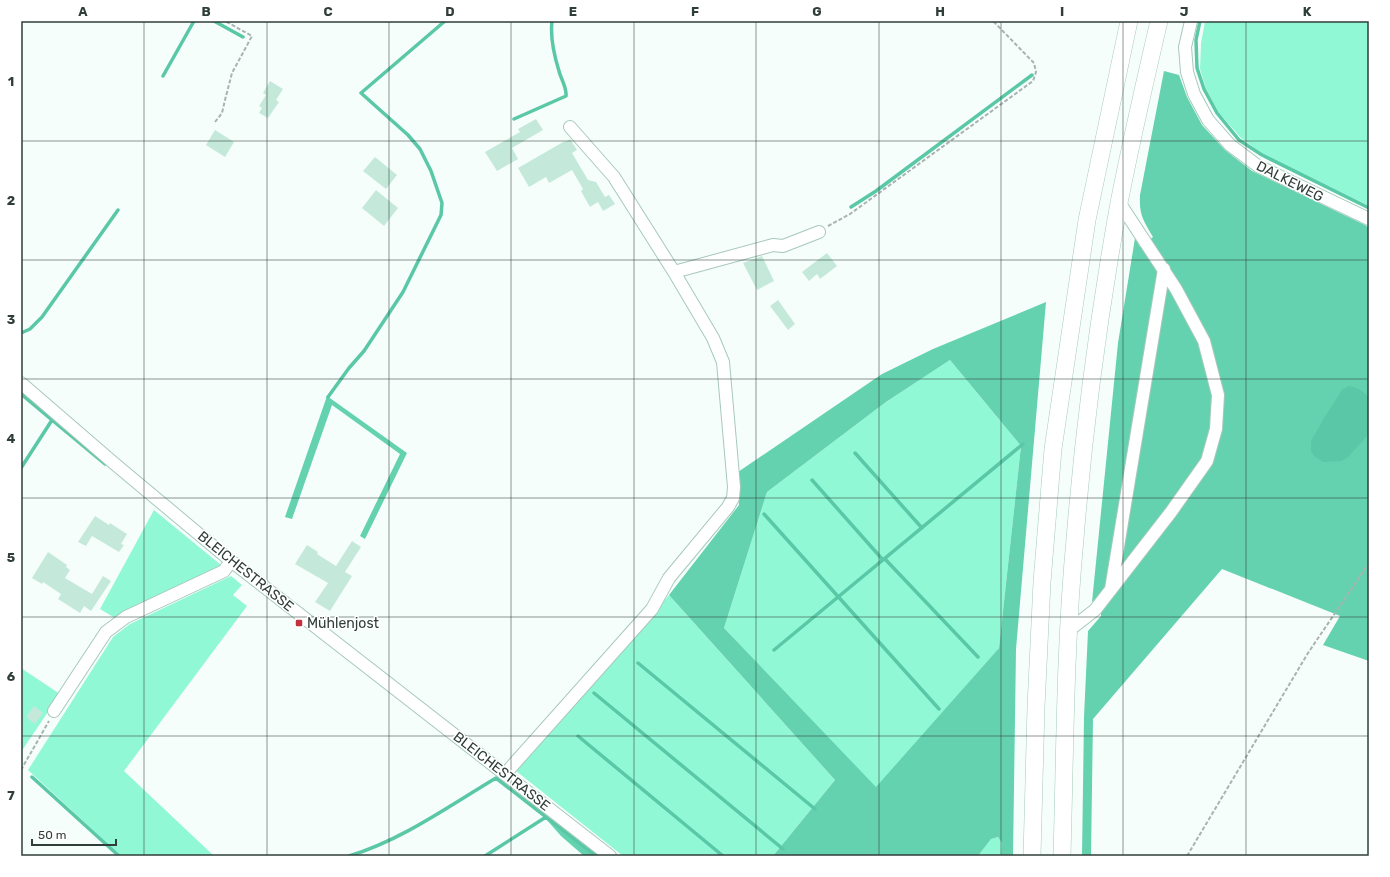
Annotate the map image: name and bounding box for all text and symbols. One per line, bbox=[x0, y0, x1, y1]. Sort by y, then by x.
text: A bbox=[78, 4, 88, 19]
text: B bbox=[201, 4, 211, 19]
text: C bbox=[323, 4, 333, 19]
text: D bbox=[445, 4, 455, 19]
text: E bbox=[569, 4, 577, 19]
text: F bbox=[691, 4, 699, 19]
text: G bbox=[812, 4, 822, 19]
text: H bbox=[935, 4, 945, 19]
text: I bbox=[1060, 4, 1064, 19]
text: J bbox=[1180, 4, 1188, 19]
text: K bbox=[1303, 4, 1312, 19]
text: 1 bbox=[8, 74, 14, 89]
street label: DALKEWEG bbox=[1253, 157, 1326, 206]
text: 2 bbox=[7, 193, 15, 208]
text: 3 bbox=[7, 312, 16, 327]
text: 4 bbox=[7, 431, 16, 446]
street label: BLEICHESTRASSE bbox=[194, 528, 297, 615]
text: 5 bbox=[7, 550, 15, 565]
place label: Mühlenjost bbox=[307, 615, 380, 632]
marker: Mühlenjost bbox=[294, 618, 304, 628]
text: 6 bbox=[7, 669, 16, 684]
street label: BLEICHESTRASSE bbox=[450, 728, 554, 815]
text: 7 bbox=[7, 788, 15, 803]
scale bar bbox=[32, 821, 116, 847]
text: 50 m bbox=[38, 828, 66, 842]

